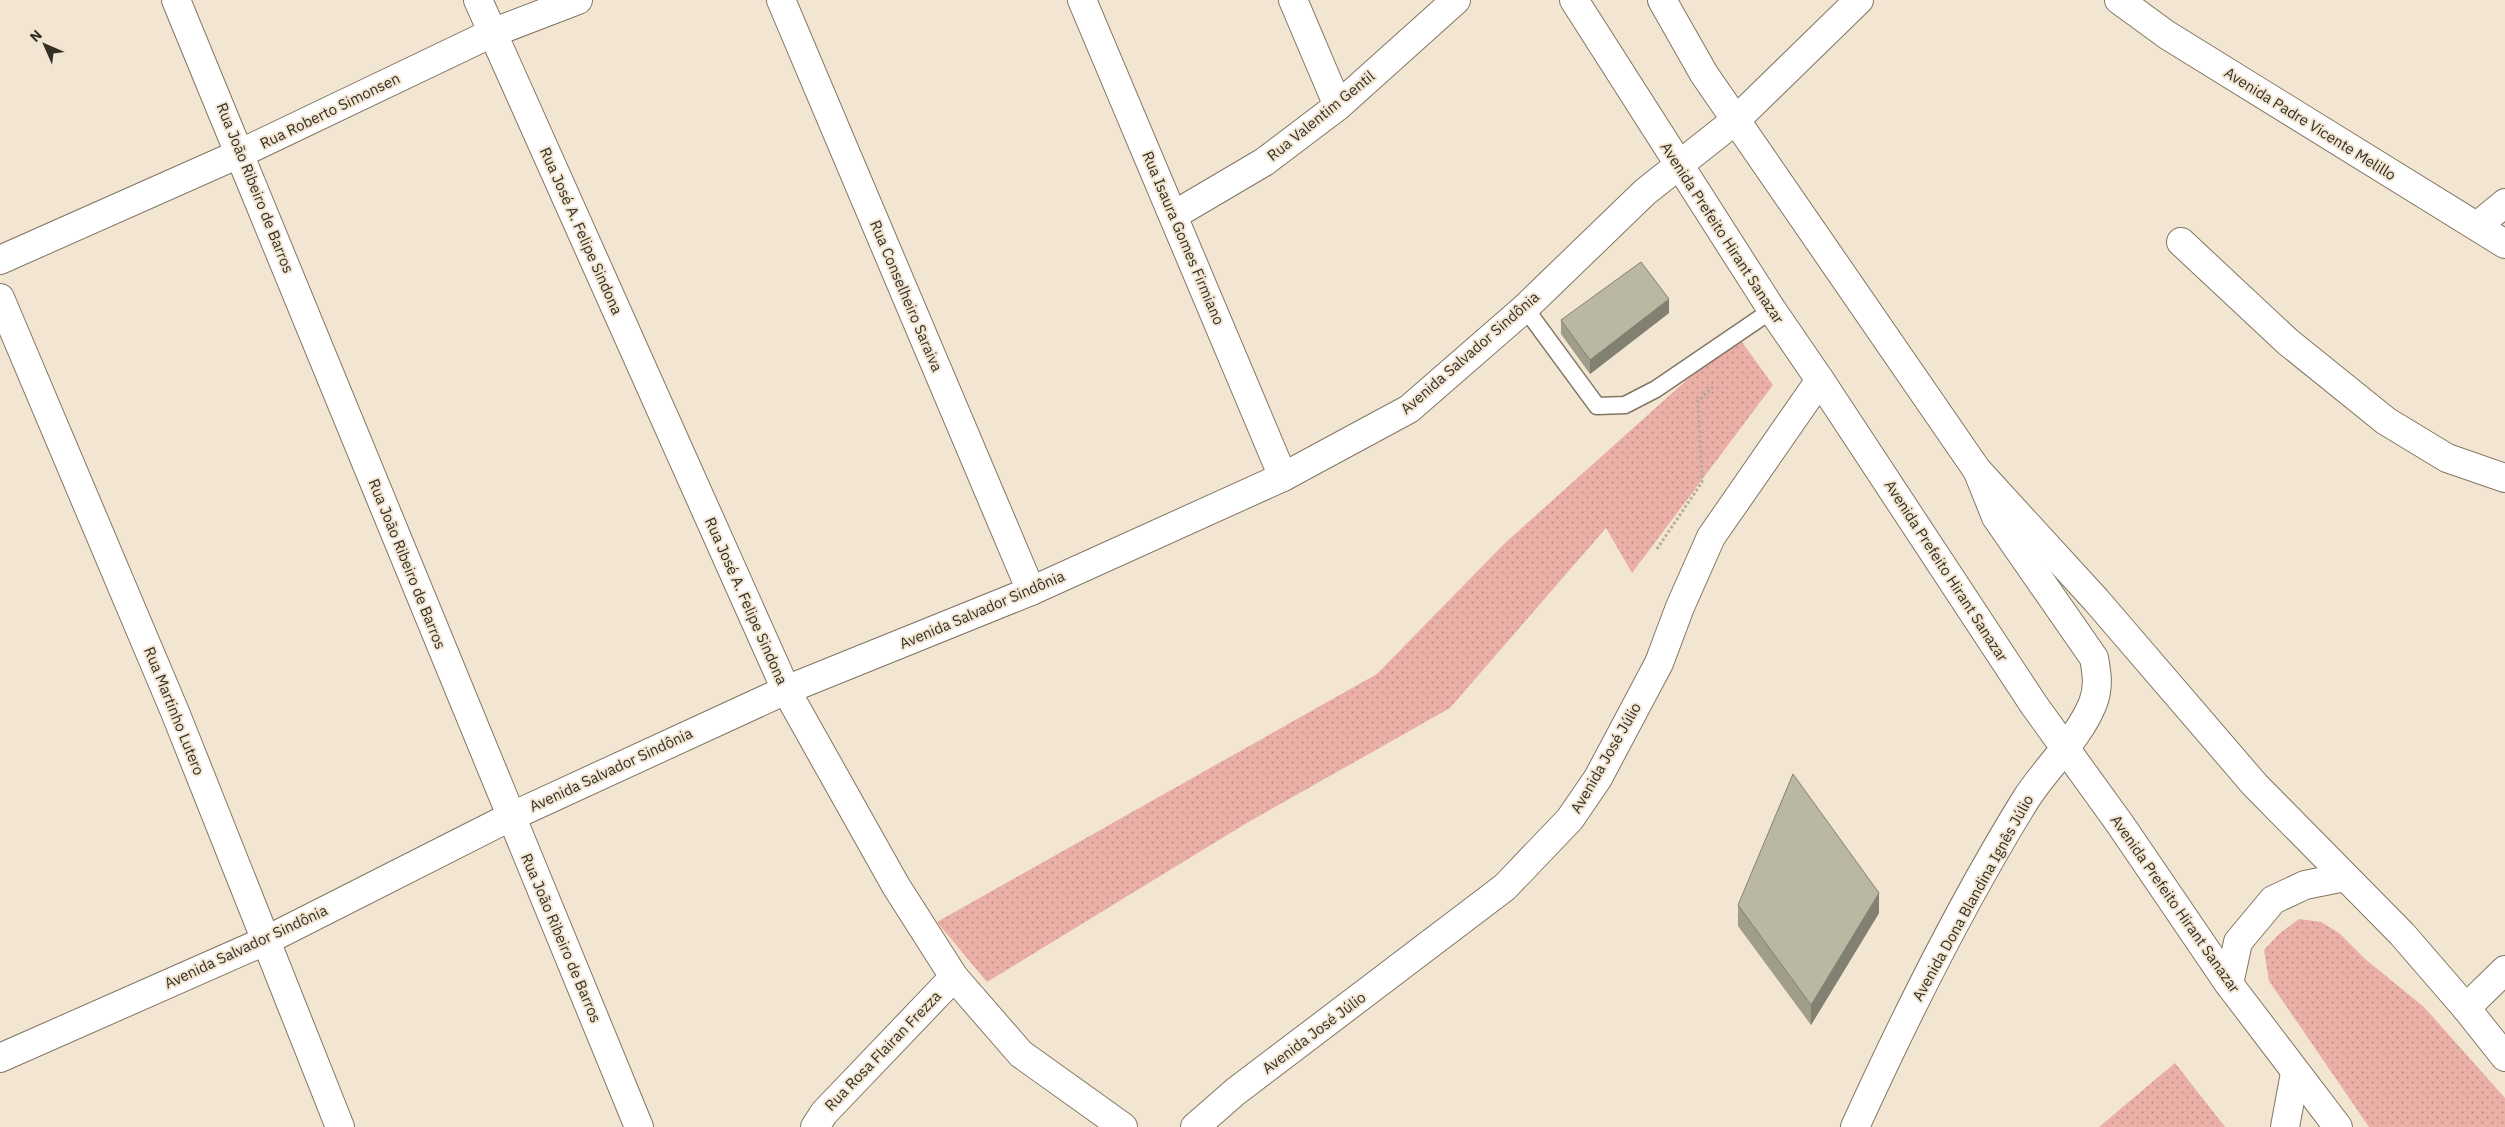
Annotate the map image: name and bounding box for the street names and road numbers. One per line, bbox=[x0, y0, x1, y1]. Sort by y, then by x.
street label: Avenida Padre Vicente Melillo bbox=[2221, 63, 2400, 184]
street label: Rua Valentim Gentil bbox=[1263, 66, 1378, 165]
street label: Rua Roberto Simonsen bbox=[257, 68, 403, 153]
street label: Rua João Ribeiro de Barros bbox=[213, 100, 298, 276]
street label: Avenida Prefeito Hirant Sanazar bbox=[1657, 138, 1789, 328]
street label: Rua José A. Felipe Sindona bbox=[536, 144, 627, 318]
street label: Rua Isaura Gomes Firmiano bbox=[1138, 148, 1229, 328]
street label: Rua Conselheiro Saraiva bbox=[866, 217, 947, 374]
street label: Avenida Salvador Sindônia bbox=[1396, 287, 1543, 418]
street label: Rua João Ribeiro de Barros bbox=[365, 476, 450, 652]
street label: Avenida Prefeito Hirant Sanazar bbox=[1881, 476, 2013, 666]
street label: Rua José A. Felipe Sindona bbox=[701, 514, 792, 688]
street label: Avenida Salvador Sindônia bbox=[896, 566, 1067, 653]
street label: Rua Martinho Lutero bbox=[140, 644, 209, 778]
street label: Avenida José Júlio bbox=[1566, 699, 1645, 817]
street label: Avenida Salvador Sindônia bbox=[526, 723, 695, 816]
street label: Avenida Dona Blandina Ignês Júlio bbox=[1908, 791, 2037, 1004]
street label: Avenida Prefeito Hirant Sanazar bbox=[2107, 811, 2244, 997]
street label: Rua João Ribeiro de Barros bbox=[517, 850, 606, 1025]
street label: Avenida Salvador Sindônia bbox=[161, 900, 330, 993]
street label: Rua Rosa Flairan Frezza bbox=[820, 987, 945, 1115]
street label: Avenida José Júlio bbox=[1258, 987, 1369, 1078]

